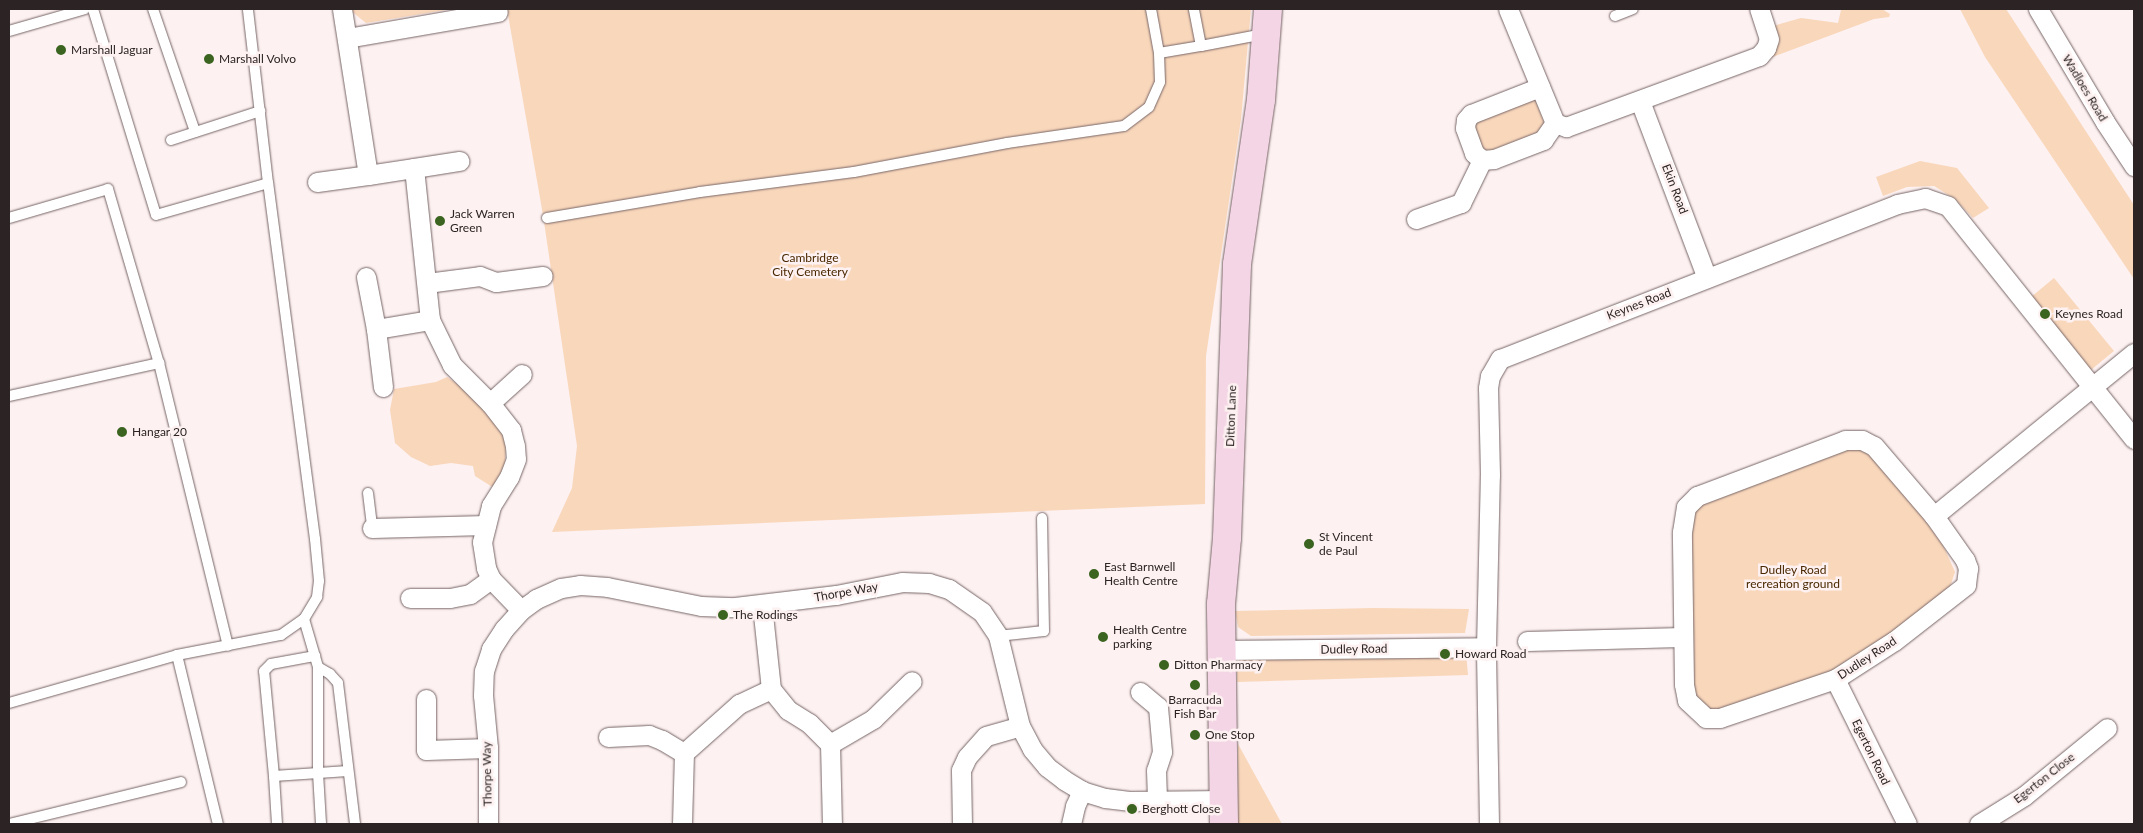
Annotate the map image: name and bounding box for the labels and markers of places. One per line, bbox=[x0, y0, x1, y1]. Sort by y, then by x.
place label: Marshall Jaguar bbox=[71, 43, 153, 57]
marker: Marshall Jaguar bbox=[55, 44, 67, 56]
place label: Marshall Volvo bbox=[219, 52, 297, 66]
marker: Marshall Volvo bbox=[203, 53, 215, 65]
place label: Jack Warren Green bbox=[450, 207, 515, 235]
marker: Jack Warren Green bbox=[434, 215, 446, 227]
place label: Keynes Road bbox=[2055, 307, 2123, 321]
marker: Keynes Road bbox=[2039, 308, 2051, 320]
place label: Hangar 20 bbox=[132, 425, 187, 439]
marker: Hangar 20 bbox=[116, 426, 128, 438]
place label: St Vincent de Paul bbox=[1319, 530, 1373, 558]
marker: St Vincent de Paul bbox=[1303, 538, 1315, 550]
place label: East Barnwell Health Centre bbox=[1104, 560, 1178, 588]
marker: East Barnwell Health Centre bbox=[1088, 568, 1100, 580]
place label: The Rodings bbox=[733, 608, 798, 622]
marker: The Rodings bbox=[717, 609, 729, 621]
place label: Health Centre parking bbox=[1113, 623, 1187, 651]
marker: Health Centre parking bbox=[1097, 631, 1109, 643]
place label: Howard Road bbox=[1455, 647, 1527, 661]
marker: Howard Road bbox=[1439, 648, 1451, 660]
place label: Ditton Pharmacy bbox=[1174, 658, 1263, 672]
marker: Ditton Pharmacy bbox=[1158, 659, 1170, 671]
marker: Barracuda Fish Bar bbox=[1189, 679, 1201, 691]
place label: Barracuda Fish Bar bbox=[1168, 693, 1222, 721]
place label: One Stop bbox=[1205, 728, 1255, 742]
marker: One Stop bbox=[1189, 729, 1201, 741]
place label: Berghott Close bbox=[1142, 802, 1220, 816]
marker: Berghott Close bbox=[1126, 803, 1138, 815]

